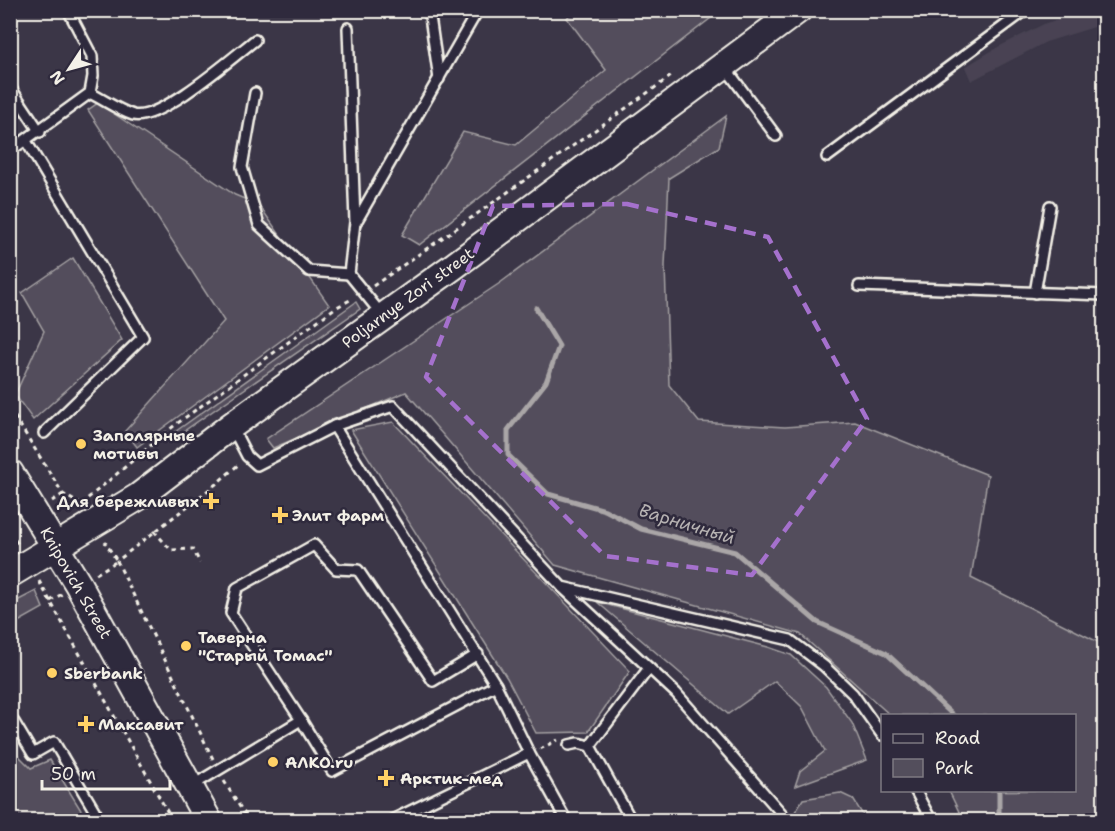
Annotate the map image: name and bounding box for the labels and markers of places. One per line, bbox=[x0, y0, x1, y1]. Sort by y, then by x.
place label: Заполярные мотивы bbox=[93, 425, 196, 464]
marker: Заполярные мотивы bbox=[74, 437, 88, 451]
place label: Для бережливых bbox=[57, 491, 199, 512]
marker: Для бережливых bbox=[204, 494, 218, 508]
place label: Элит фарм bbox=[292, 505, 385, 526]
marker: Элит фарм bbox=[273, 508, 287, 522]
place label: Таверна "Старый Томас" bbox=[198, 627, 333, 666]
marker: Таверна "Старый Томас" bbox=[179, 639, 193, 653]
place label: Sberbank bbox=[64, 663, 143, 684]
marker: Sberbank bbox=[45, 666, 59, 680]
place label: Максавит bbox=[98, 714, 184, 735]
marker: Максавит bbox=[79, 717, 93, 731]
place label: АЛКО.ru bbox=[285, 752, 353, 773]
marker: АЛКО.ru bbox=[266, 755, 280, 769]
place label: Арктик-мед bbox=[400, 768, 504, 789]
marker: Арктик-мед bbox=[377, 769, 395, 787]

